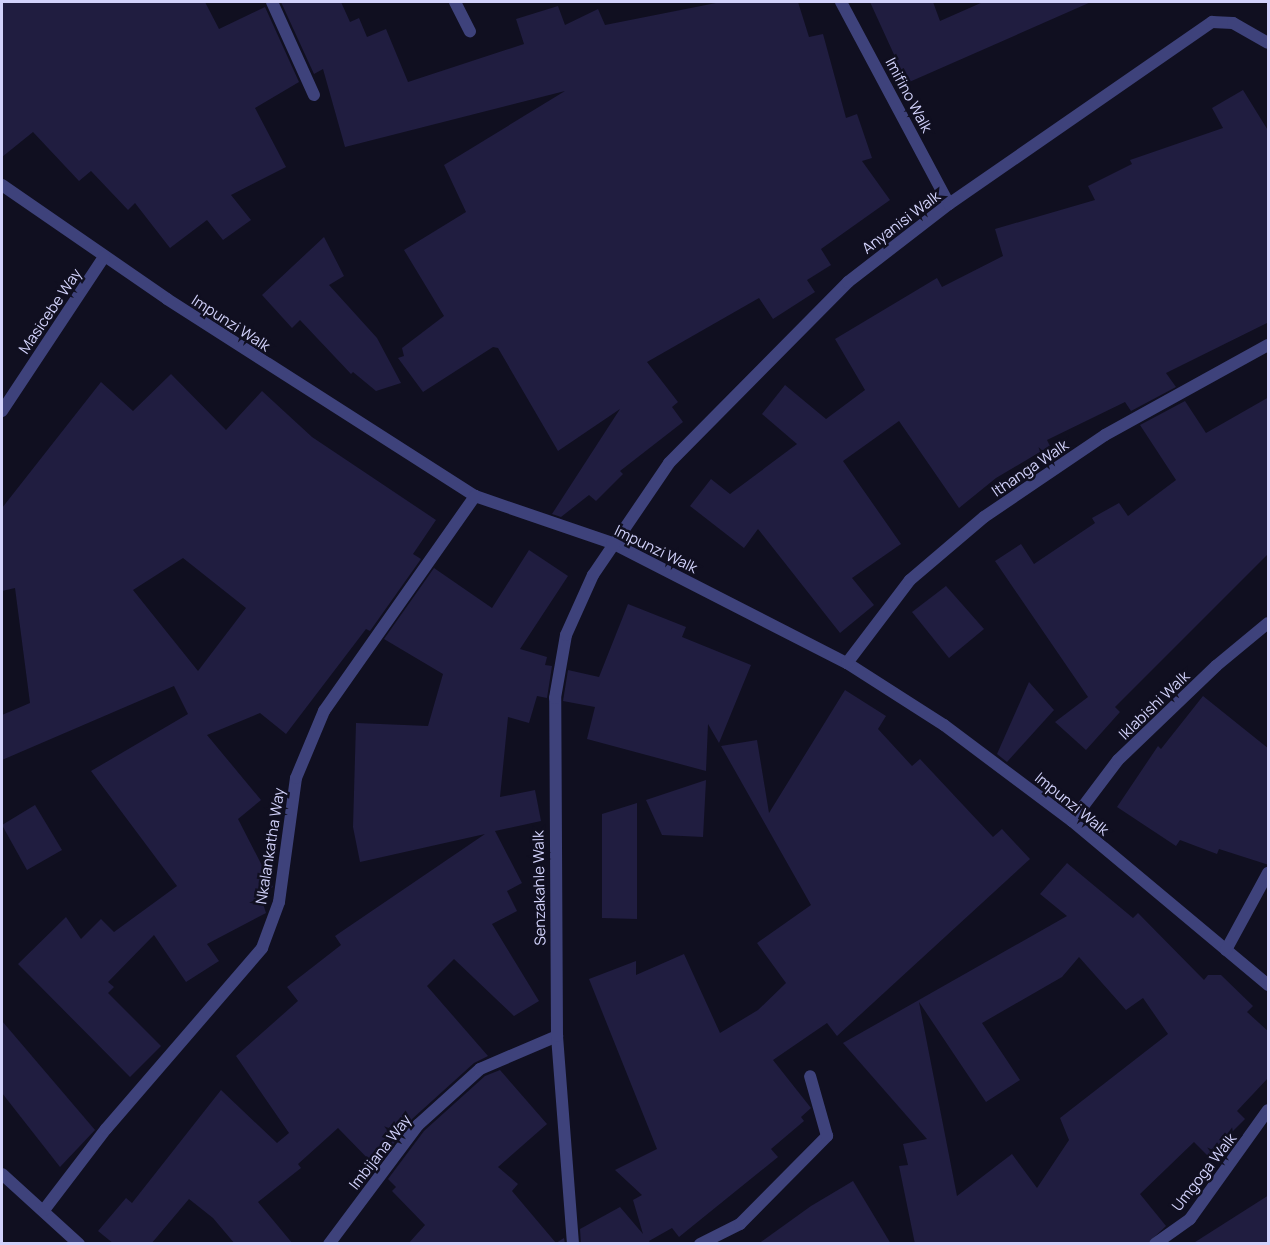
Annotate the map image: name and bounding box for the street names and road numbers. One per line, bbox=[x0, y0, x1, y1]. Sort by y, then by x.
street label: Imifino Walk bbox=[882, 55, 936, 135]
street label: Anyanisi Walk bbox=[858, 187, 944, 257]
street label: Masicebe Way bbox=[15, 265, 85, 357]
street label: Impunzi Walk bbox=[188, 291, 274, 355]
street label: Ithanga Walk bbox=[988, 436, 1072, 500]
street label: Impunzi Walk bbox=[612, 521, 700, 577]
street label: Iklabishi Walk bbox=[1115, 667, 1193, 743]
street label: Impunzi Walk bbox=[1031, 769, 1113, 839]
street label: Nkalankatha Way bbox=[252, 786, 288, 906]
street label: Senzakahle Walk bbox=[529, 830, 549, 946]
street label: Imbijana Way bbox=[345, 1111, 415, 1193]
street label: Umgoga Walk bbox=[1168, 1129, 1240, 1215]

